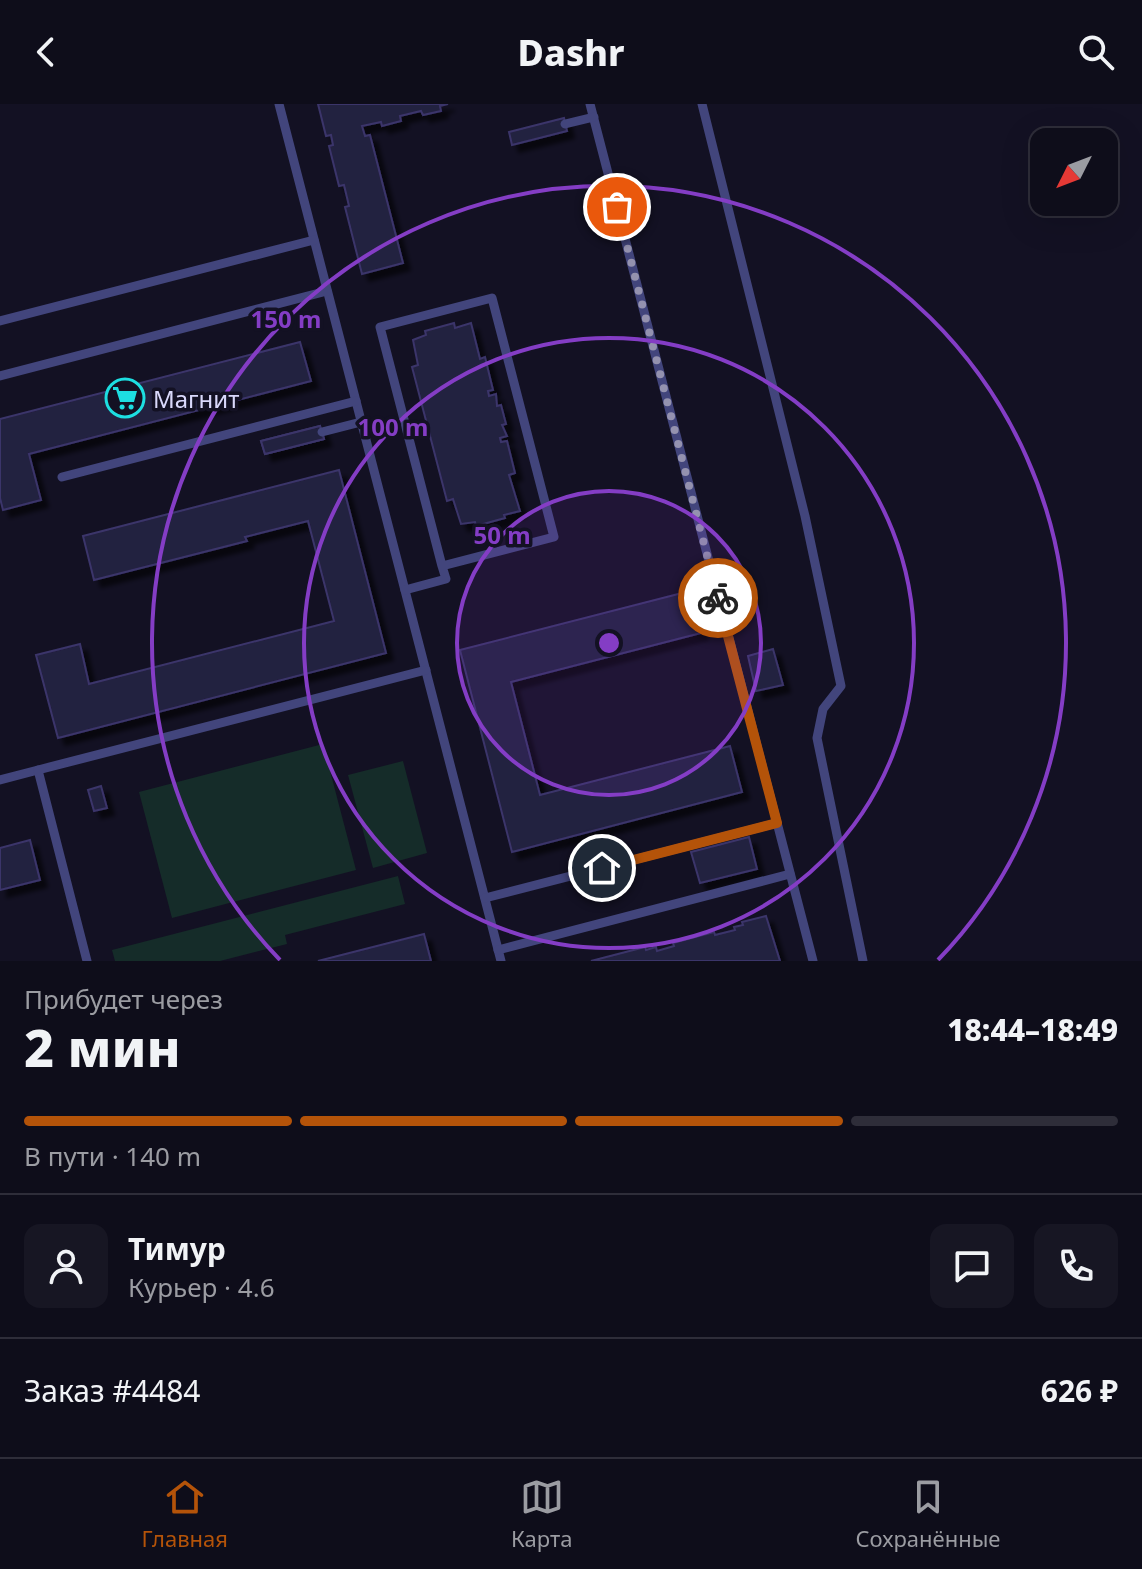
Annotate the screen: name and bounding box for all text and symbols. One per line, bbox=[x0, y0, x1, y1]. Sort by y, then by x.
text: Dashr bbox=[518, 28, 624, 77]
icon: back bbox=[24, 30, 68, 74]
icon: search bbox=[1074, 30, 1118, 74]
north arrow bbox=[1030, 128, 1118, 216]
map controls bbox=[1030, 128, 1118, 216]
pin bbox=[583, 173, 651, 241]
icon: bag bbox=[595, 185, 639, 229]
text: 150 m bbox=[251, 302, 321, 335]
supermarket icon: Магнит bbox=[104, 377, 146, 419]
place label: Магнит bbox=[153, 382, 239, 415]
text: 100 m bbox=[358, 410, 428, 443]
text: 50 m bbox=[473, 518, 531, 551]
courier bbox=[678, 558, 758, 638]
icon: bike bbox=[696, 576, 740, 620]
centre of rings bbox=[595, 629, 623, 657]
pin bbox=[568, 834, 636, 902]
icon: home bbox=[580, 846, 624, 890]
text: Прибудет через bbox=[24, 981, 223, 1017]
text: 18:44–18:49 bbox=[947, 1009, 1118, 1050]
text: 2 мин bbox=[24, 1011, 181, 1082]
text: В пути · 140 m bbox=[24, 1138, 201, 1174]
button: person bbox=[24, 1224, 108, 1308]
button: chat bbox=[930, 1224, 1014, 1308]
button: phone bbox=[1034, 1224, 1118, 1308]
text: Тимур bbox=[128, 1228, 226, 1269]
text: Курьер · 4.6 bbox=[128, 1269, 275, 1305]
text: Заказ #4484 bbox=[24, 1370, 200, 1411]
text: 626 ₽ bbox=[1041, 1370, 1118, 1411]
tab: Главная bbox=[142, 1475, 228, 1553]
tab: Карта bbox=[511, 1475, 572, 1553]
tab: Сохранённые bbox=[855, 1475, 1000, 1553]

